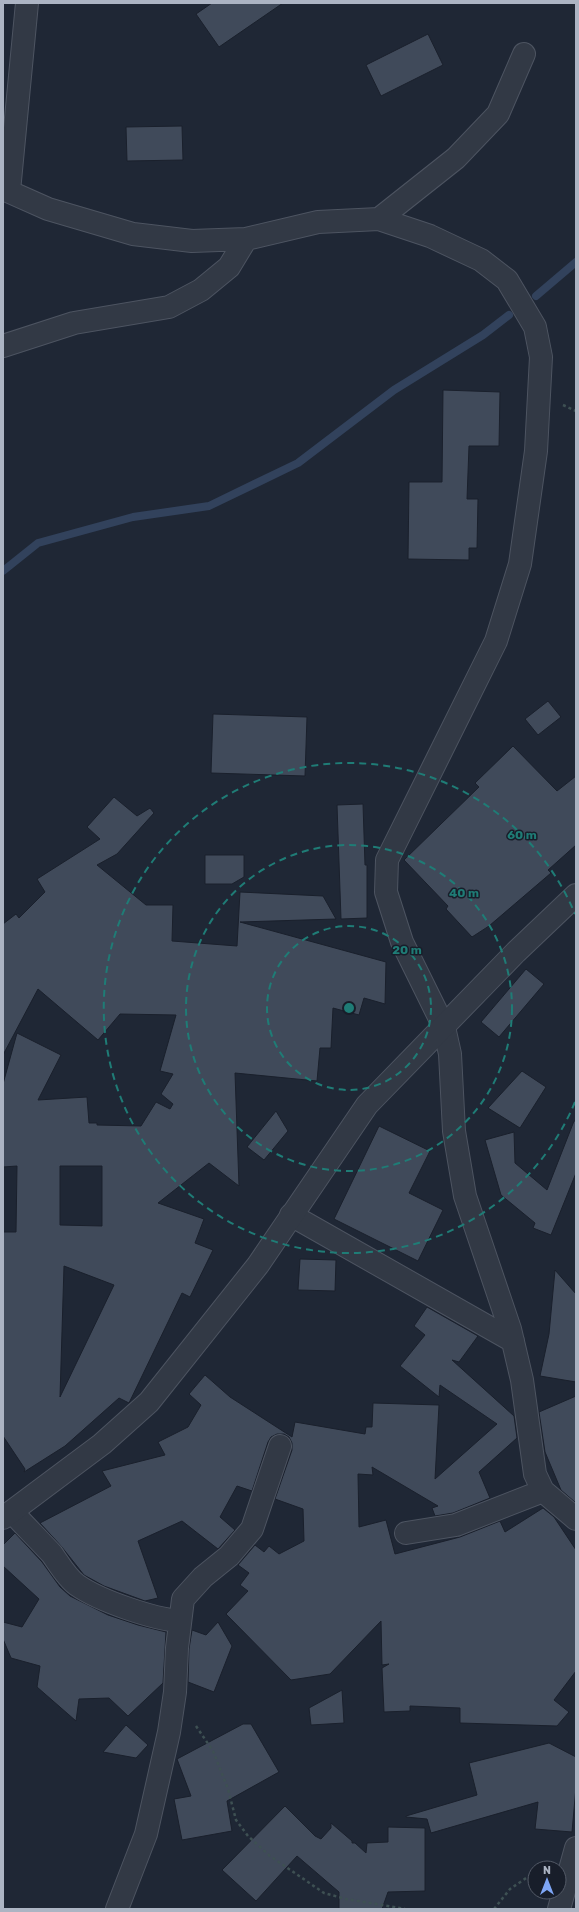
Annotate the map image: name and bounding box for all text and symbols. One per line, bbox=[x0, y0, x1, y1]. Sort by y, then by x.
text: 60 m bbox=[507, 828, 537, 842]
text: 40 m bbox=[449, 886, 479, 900]
text: 20 m bbox=[392, 943, 422, 957]
centre of rings bbox=[342, 1001, 356, 1015]
north arrow bbox=[527, 1860, 567, 1900]
text: N bbox=[543, 1864, 551, 1877]

